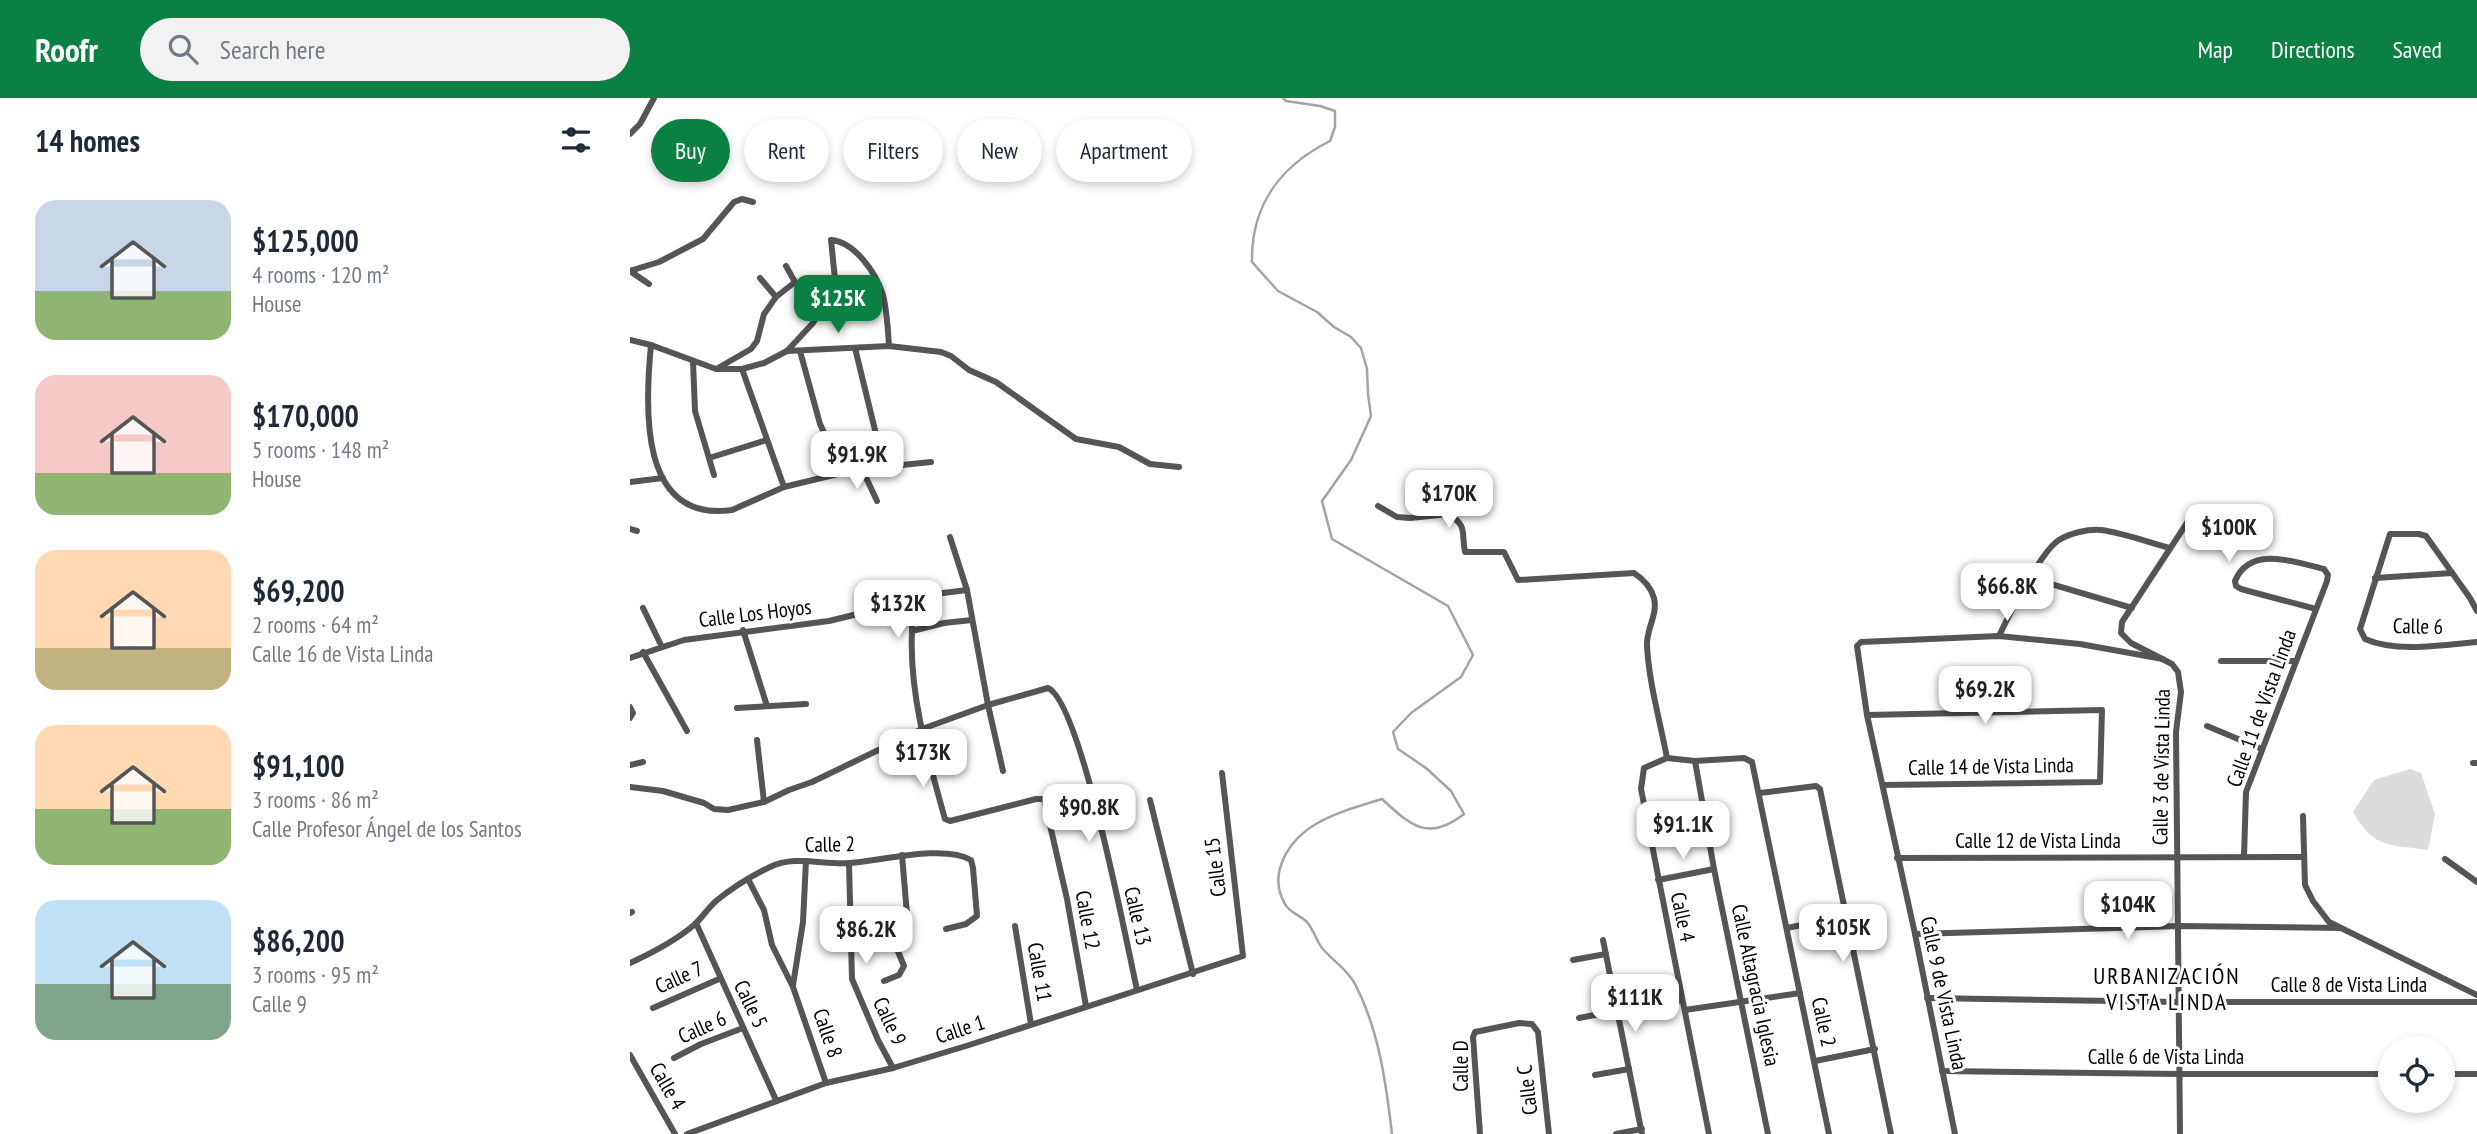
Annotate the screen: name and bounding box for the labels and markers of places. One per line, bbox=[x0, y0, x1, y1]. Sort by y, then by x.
pin: $125K bbox=[789, 275, 887, 335]
pin: $91.9K bbox=[800, 432, 914, 491]
pin: $170K bbox=[1400, 470, 1498, 530]
pin: $100K bbox=[2180, 504, 2278, 564]
pin: $66.8K bbox=[1950, 564, 2064, 623]
pin: $132K bbox=[849, 580, 947, 640]
pin: $69.2K bbox=[1928, 666, 2042, 726]
pin: $173K bbox=[874, 730, 972, 789]
pin: $90.8K bbox=[1032, 784, 1146, 844]
pin: $91.1K bbox=[1626, 802, 1740, 861]
pin: $104K bbox=[2079, 882, 2177, 941]
pin: $105K bbox=[1794, 904, 1892, 964]
pin: $86.2K bbox=[809, 906, 923, 966]
pin: $111K bbox=[1586, 974, 1684, 1034]

